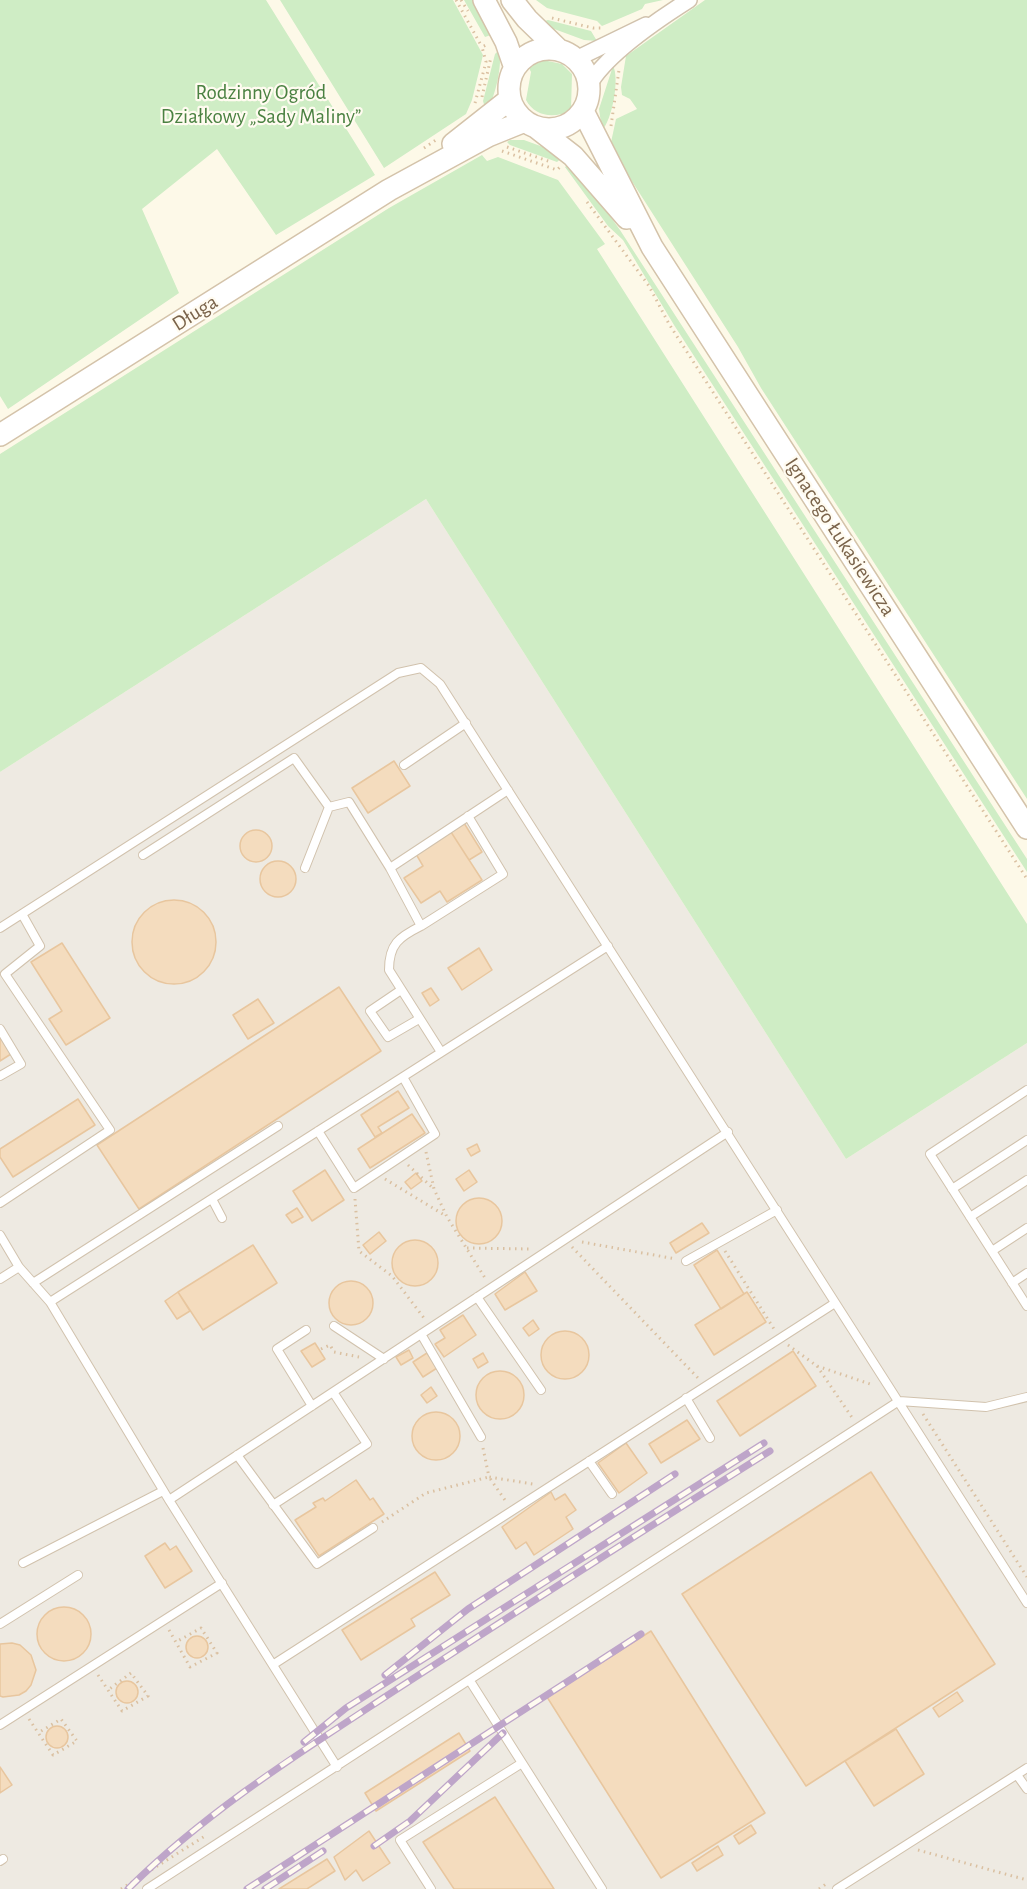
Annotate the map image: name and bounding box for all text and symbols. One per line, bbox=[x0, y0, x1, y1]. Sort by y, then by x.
park label: Rodzinny Ogród Działkowy „Sady Maliny” bbox=[161, 80, 361, 130]
street label: Długa bbox=[167, 289, 223, 337]
street label: Ignacego Łukasiewicza bbox=[779, 453, 901, 621]

